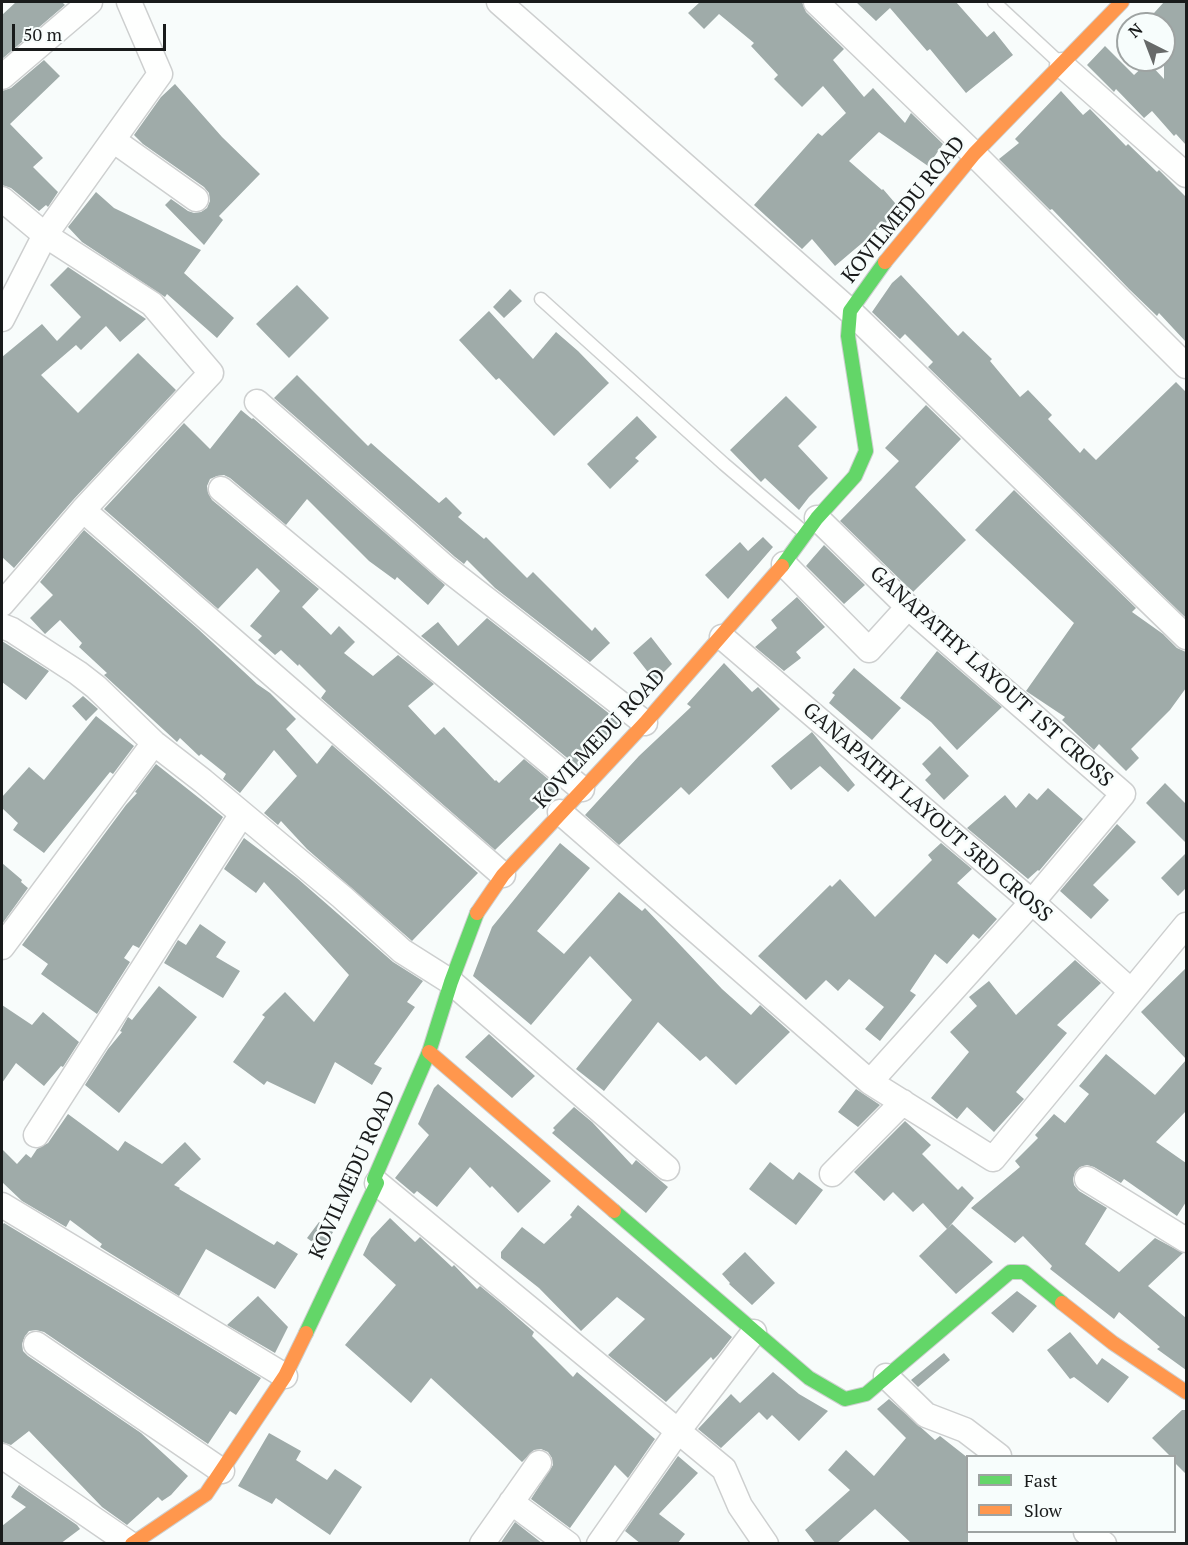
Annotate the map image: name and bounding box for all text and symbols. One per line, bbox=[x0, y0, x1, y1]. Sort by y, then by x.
scale bar bbox=[15, 12, 170, 50]
north arrow bbox=[1116, 12, 1176, 72]
text: N bbox=[1123, 18, 1147, 42]
text: 50 m bbox=[23, 22, 62, 46]
street label: KOVILMEDU ROAD bbox=[837, 131, 971, 289]
street label: GANAPATHY LAYOUT 1ST CROSS bbox=[864, 561, 1118, 793]
street label: KOVILMEDU ROAD bbox=[529, 664, 671, 814]
street label: GANAPATHY LAYOUT 3RD CROSS bbox=[797, 698, 1057, 928]
street label: KOVILMEDU ROAD bbox=[305, 1087, 401, 1263]
legend bbox=[966, 1455, 1176, 1533]
text: Fast bbox=[1024, 1468, 1057, 1492]
text: Slow bbox=[1024, 1498, 1062, 1522]

